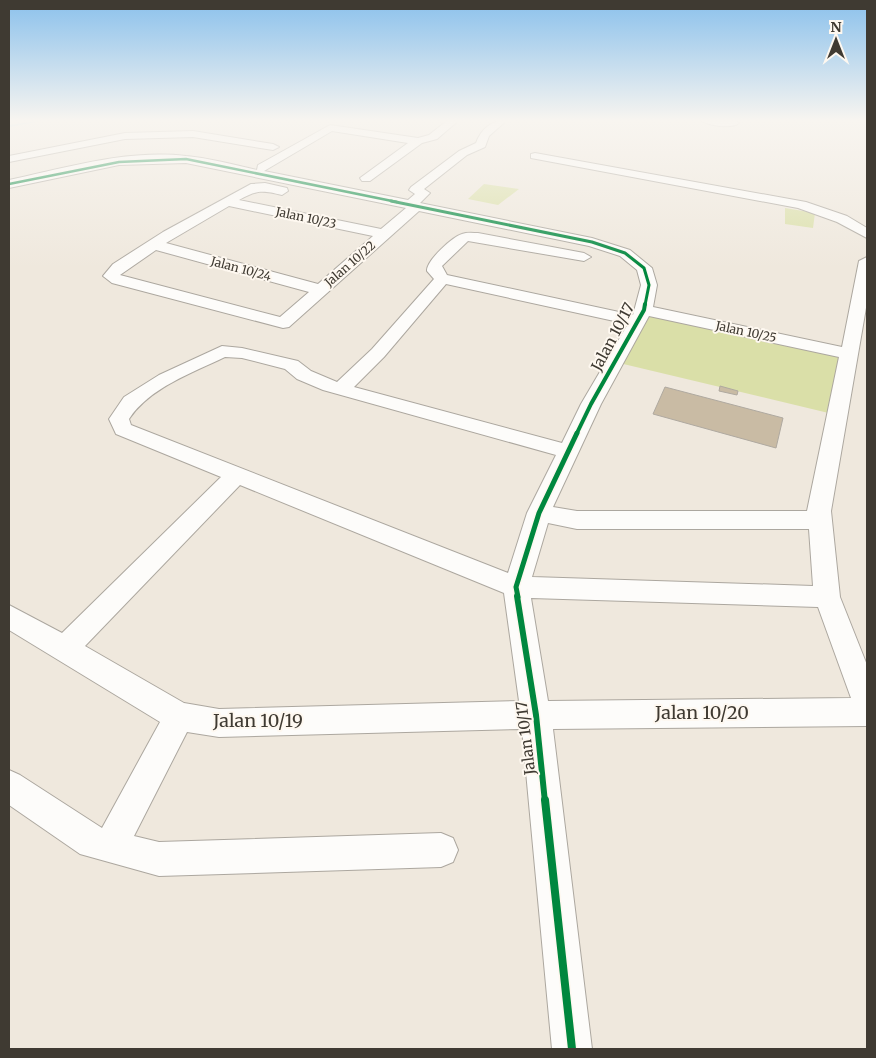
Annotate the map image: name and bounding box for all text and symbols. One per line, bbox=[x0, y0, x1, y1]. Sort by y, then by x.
north arrow bbox=[811, 15, 861, 65]
text: N bbox=[830, 18, 842, 36]
street label: Jalan 10/23 bbox=[273, 204, 338, 231]
street label: Jalan 10/22 bbox=[321, 238, 378, 290]
street label: Jalan 10/24 bbox=[208, 253, 274, 284]
street label: Jalan 10/17 bbox=[586, 299, 639, 375]
street label: Jalan 10/25 bbox=[713, 318, 778, 345]
street label: Jalan 10/17 bbox=[511, 700, 540, 777]
street label: Jalan 10/20 bbox=[654, 701, 749, 724]
street label: Jalan 10/19 bbox=[212, 709, 303, 732]

